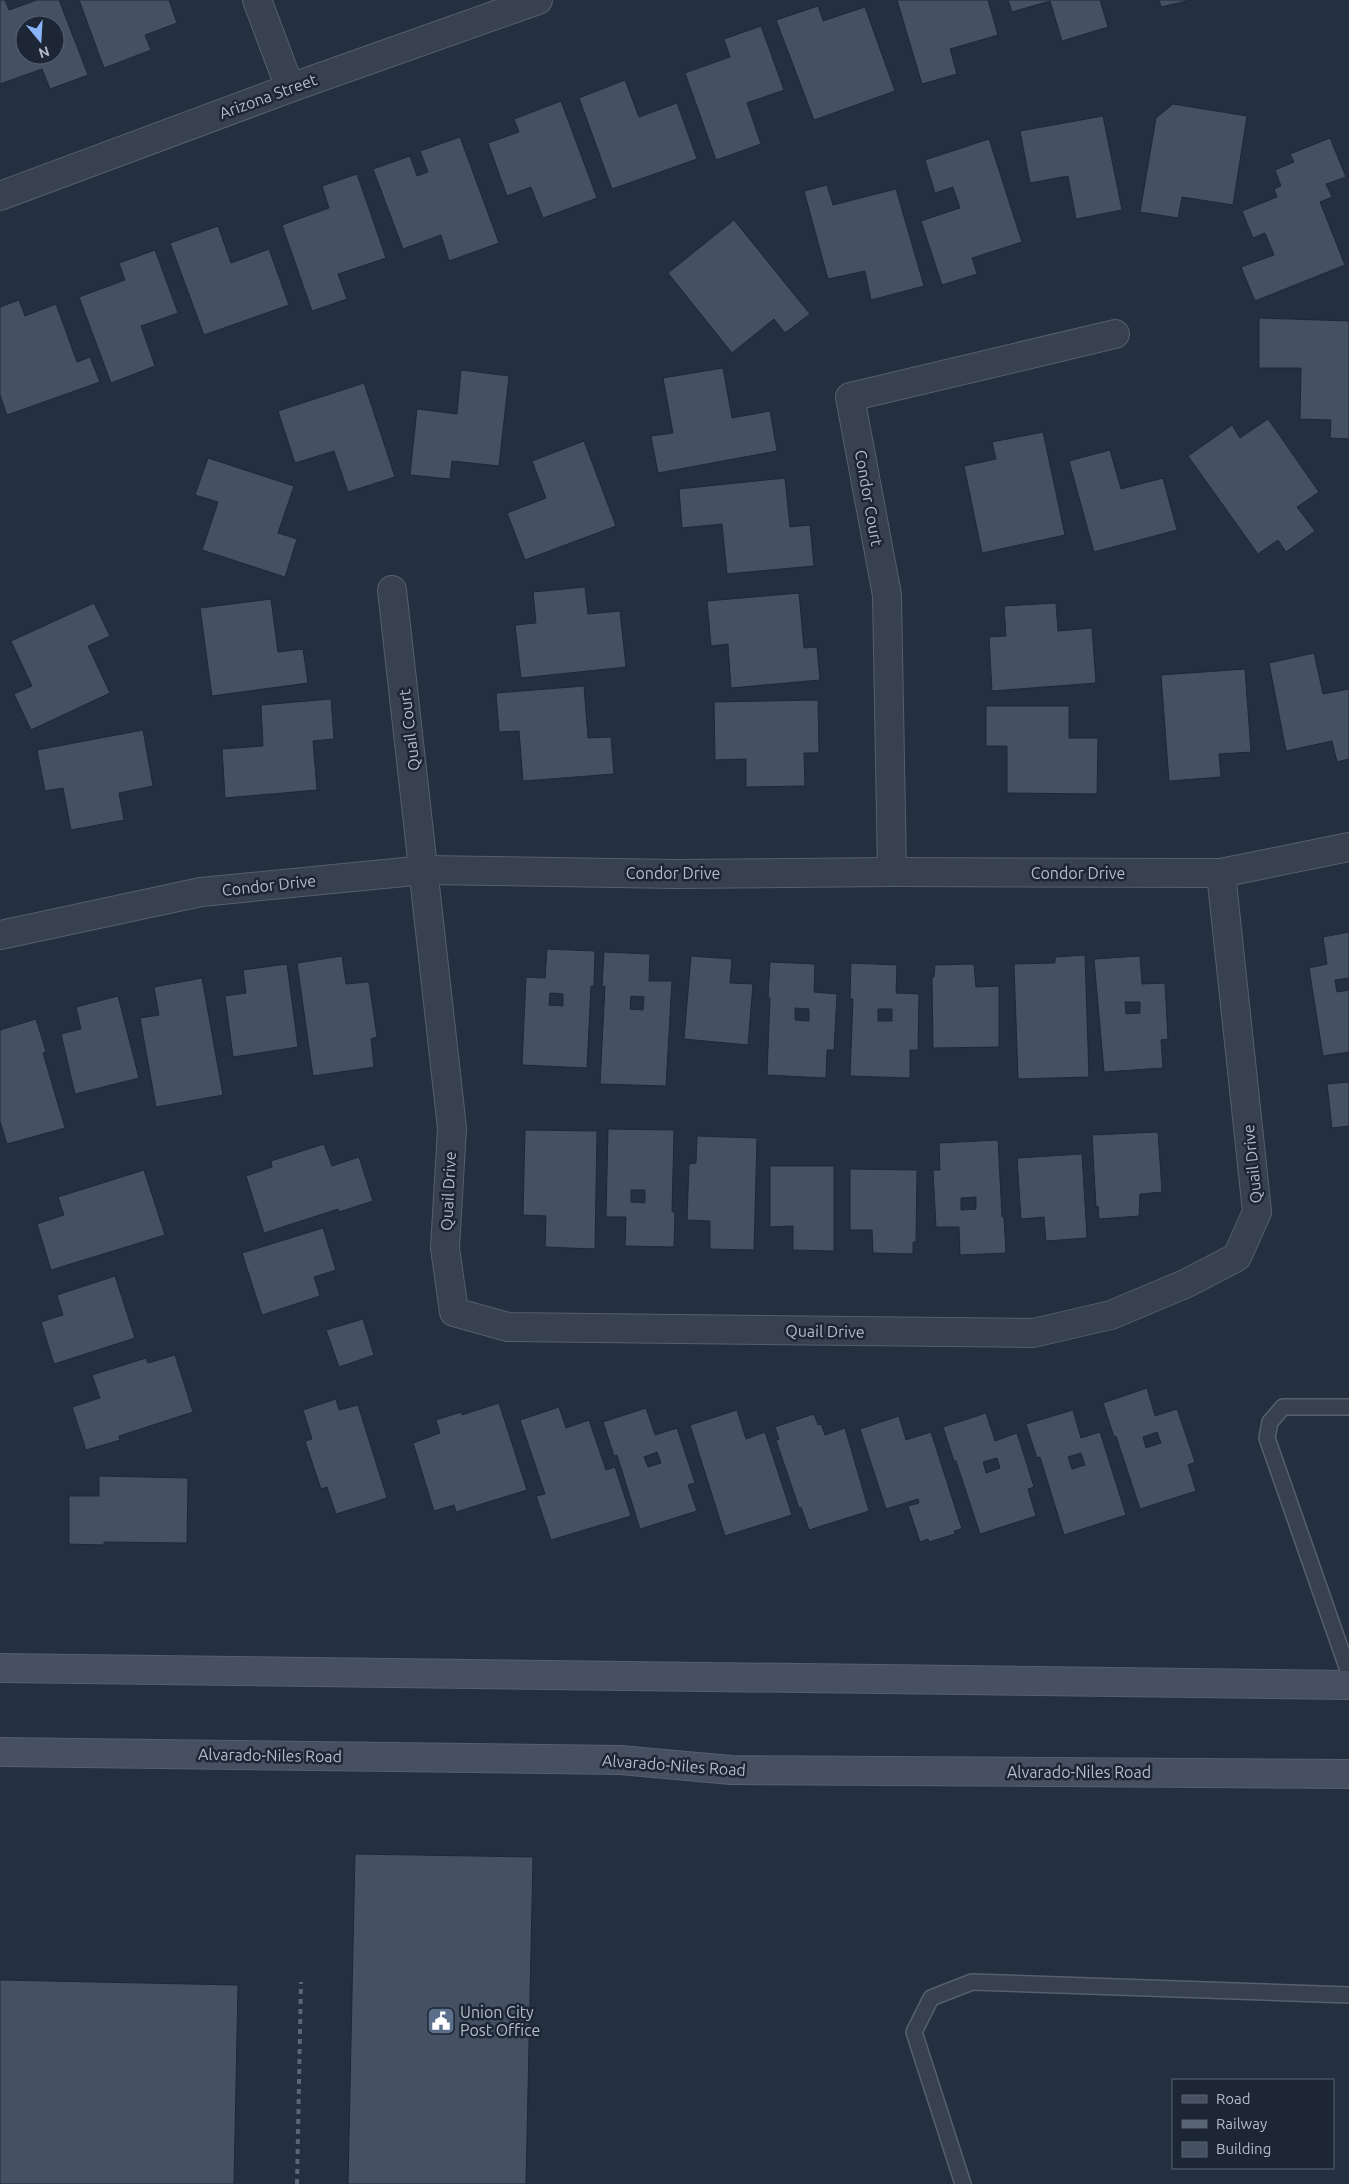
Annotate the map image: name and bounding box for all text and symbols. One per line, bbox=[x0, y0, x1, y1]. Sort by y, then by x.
north arrow bbox=[15, 15, 65, 65]
text: N bbox=[37, 43, 51, 62]
street label: Arizona Street bbox=[217, 70, 320, 122]
street label: Condor Court bbox=[852, 448, 886, 548]
street label: Quail Court bbox=[395, 687, 423, 772]
street label: Condor Drive bbox=[626, 864, 720, 882]
street label: Condor Drive bbox=[1031, 864, 1125, 882]
street label: Condor Drive bbox=[221, 871, 317, 899]
street label: Quail Drive bbox=[1239, 1124, 1265, 1204]
street label: Quail Drive bbox=[437, 1151, 459, 1231]
street label: Quail Drive bbox=[785, 1321, 865, 1341]
street label: Alvarado-Niles Road bbox=[198, 1745, 342, 1765]
street label: Alvarado-Niles Road bbox=[602, 1751, 746, 1779]
street label: Alvarado-Niles Road bbox=[1007, 1763, 1151, 1781]
place label: Union City Post Office bbox=[460, 2003, 540, 2039]
public building icon: Union City Post Office bbox=[426, 2006, 456, 2036]
legend bbox=[1172, 2079, 1334, 2169]
text: Road bbox=[1216, 2090, 1251, 2107]
text: Railway bbox=[1216, 2115, 1267, 2132]
text: Building bbox=[1216, 2140, 1271, 2157]

